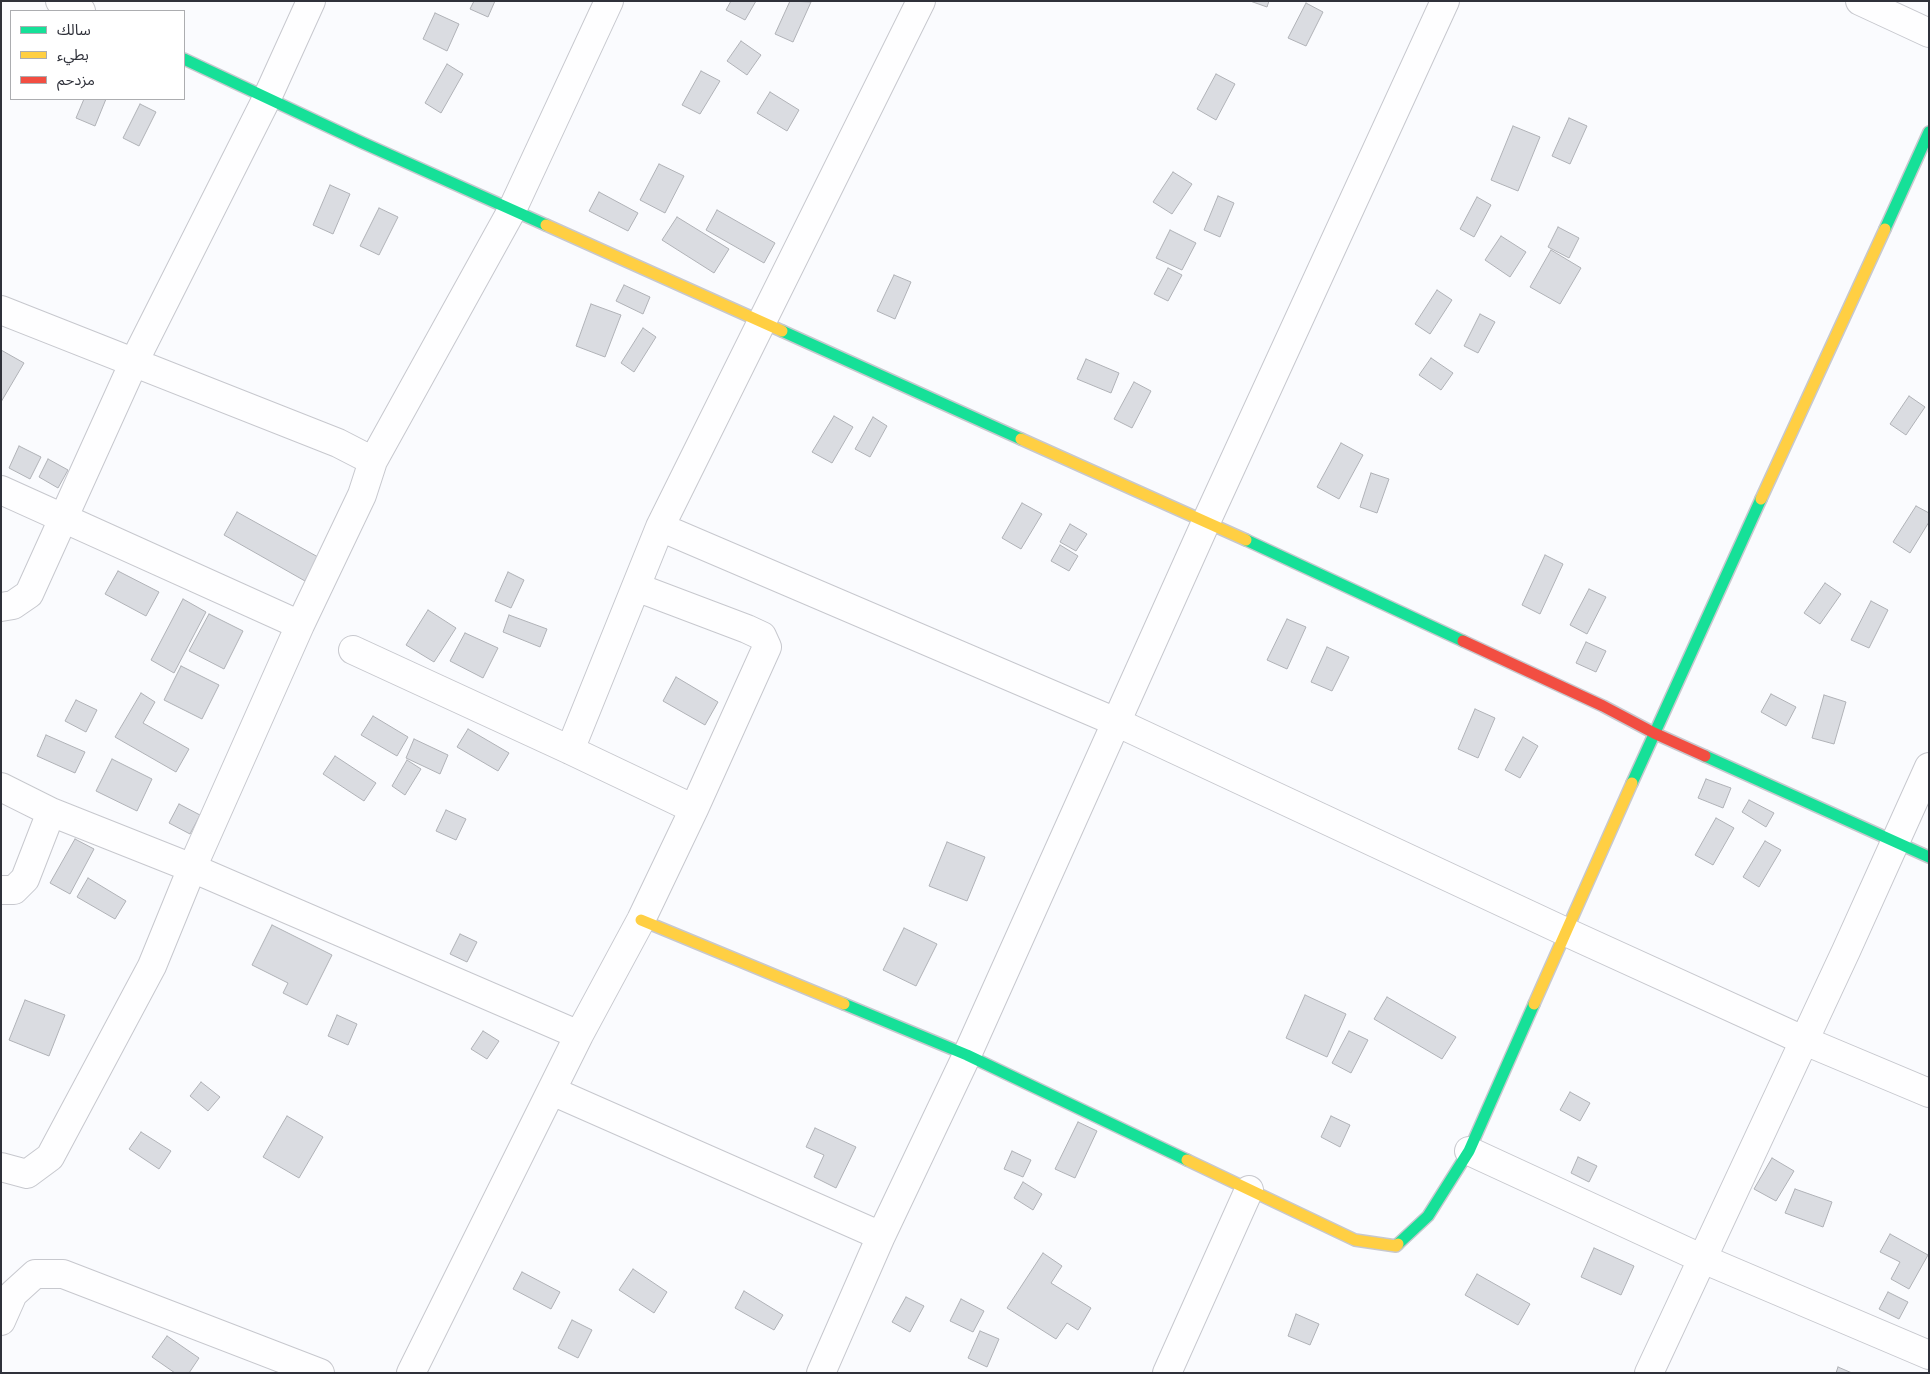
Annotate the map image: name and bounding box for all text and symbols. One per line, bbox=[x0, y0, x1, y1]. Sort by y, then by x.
legend bbox=[10, 10, 185, 100]
text: سالك bbox=[57, 21, 91, 39]
text: بطيء bbox=[57, 46, 89, 64]
text: مزدحم bbox=[57, 71, 95, 89]

